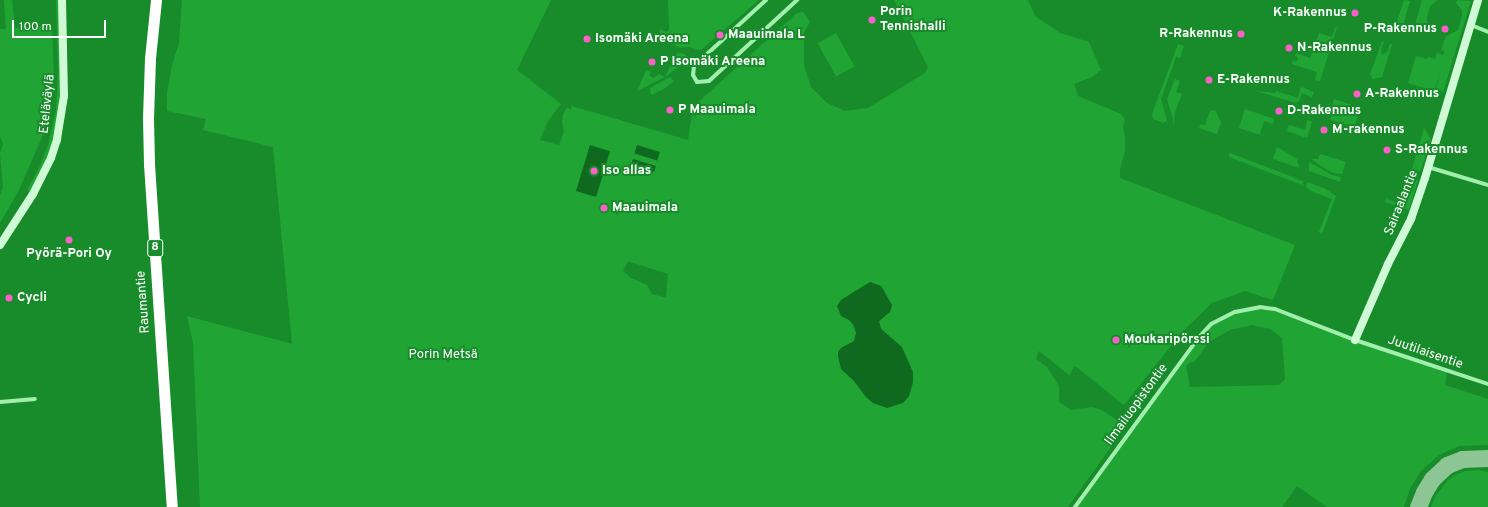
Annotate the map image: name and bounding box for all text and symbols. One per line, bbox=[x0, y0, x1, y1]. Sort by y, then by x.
place label: Porin Tennishalli bbox=[880, 5, 946, 36]
place label: K-Rakennus bbox=[1273, 5, 1347, 21]
marker: K-Rakennus bbox=[1350, 8, 1360, 18]
scale bar bbox=[14, 12, 108, 38]
marker: Porin Tennishalli bbox=[867, 15, 877, 25]
text: 100 m bbox=[19, 19, 52, 35]
place label: P-Rakennus bbox=[1364, 21, 1437, 37]
marker: P-Rakennus bbox=[1440, 24, 1450, 34]
place label: R-Rakennus bbox=[1159, 26, 1233, 42]
place label: Maauimala L bbox=[728, 27, 805, 43]
marker: R-Rakennus bbox=[1236, 29, 1246, 39]
marker: Maauimala L bbox=[715, 30, 725, 40]
place label: Isomäki Areena bbox=[595, 31, 689, 47]
marker: Isomäki Areena bbox=[582, 34, 592, 44]
place label: N-Rakennus bbox=[1297, 40, 1372, 56]
marker: N-Rakennus bbox=[1284, 43, 1294, 53]
place label: P Isomäki Areena bbox=[660, 54, 766, 70]
marker: P Isomäki Areena bbox=[647, 57, 657, 67]
place label: E-Rakennus bbox=[1217, 72, 1290, 88]
street label: Eteläväylä bbox=[37, 74, 59, 134]
marker: E-Rakennus bbox=[1204, 75, 1214, 85]
place label: A-Rakennus bbox=[1365, 86, 1439, 102]
marker: A-Rakennus bbox=[1352, 89, 1362, 99]
place label: P Maauimala bbox=[678, 102, 756, 118]
place label: D-Rakennus bbox=[1287, 103, 1361, 119]
marker: P Maauimala bbox=[665, 105, 675, 115]
marker: D-Rakennus bbox=[1274, 106, 1284, 116]
place label: M-rakennus bbox=[1332, 122, 1405, 138]
marker: M-rakennus bbox=[1319, 125, 1329, 135]
place label: S-Rakennus bbox=[1395, 142, 1468, 158]
marker: S-Rakennus bbox=[1382, 145, 1392, 155]
place label: Iso allas bbox=[602, 163, 651, 179]
marker: Iso allas bbox=[589, 166, 599, 176]
street label: Sairaalantie bbox=[1382, 168, 1422, 238]
place label: Maauimala bbox=[612, 200, 678, 216]
marker: Maauimala bbox=[599, 203, 609, 213]
marker: Pyörä-Pori Oy bbox=[64, 235, 74, 245]
road number: 8 bbox=[147, 238, 163, 258]
place label: Pyörä-Pori Oy bbox=[26, 246, 112, 262]
street label: Raumantie bbox=[134, 270, 154, 334]
place label: Cycli bbox=[17, 290, 47, 306]
marker: Cycli bbox=[4, 293, 14, 303]
place label: Moukaripörssi bbox=[1124, 332, 1210, 348]
street label: Juutilaisentie bbox=[1385, 333, 1465, 373]
marker: Moukaripörssi bbox=[1111, 335, 1121, 345]
park label: Porin Metsä bbox=[408, 347, 478, 363]
street label: Ilmailuopistontie bbox=[1102, 361, 1172, 449]

